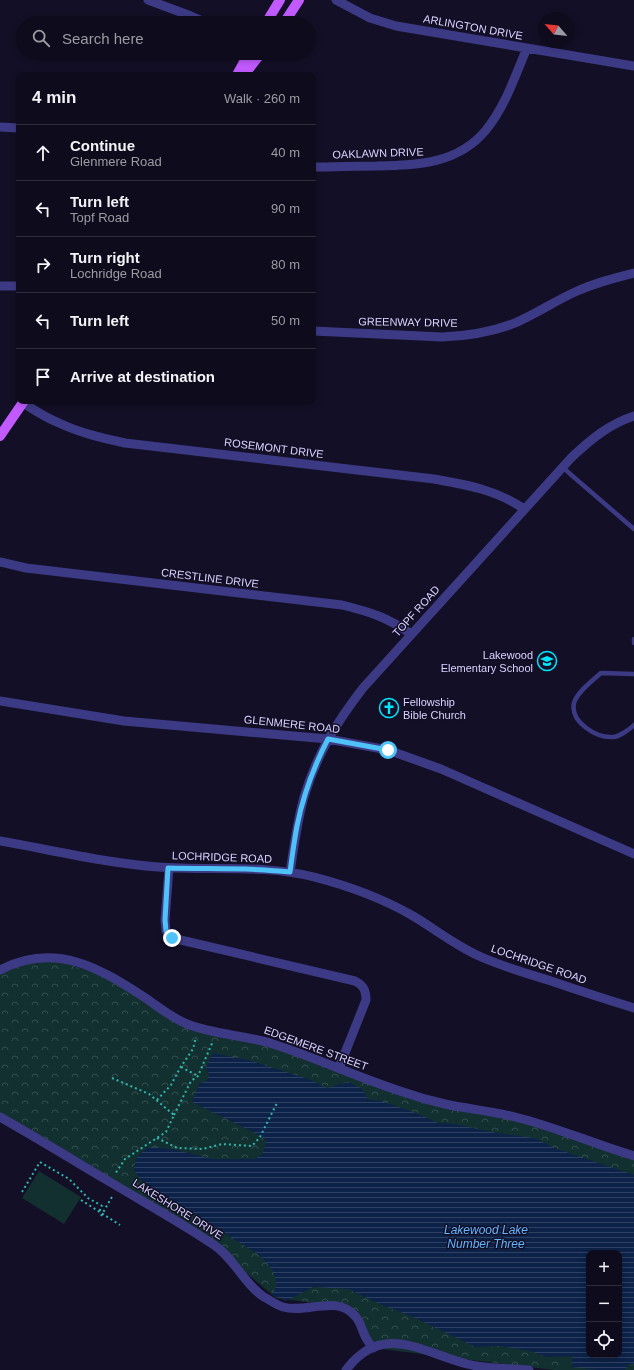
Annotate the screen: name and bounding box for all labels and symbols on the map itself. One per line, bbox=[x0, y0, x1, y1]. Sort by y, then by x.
street label: ARLINGTON DRIVE bbox=[422, 12, 524, 42]
north arrow bbox=[538, 12, 574, 48]
street label: OAKLAWN DRIVE bbox=[332, 145, 424, 161]
street label: GREENWAY DRIVE bbox=[358, 315, 458, 329]
street label: ROSEMONT DRIVE bbox=[224, 436, 324, 460]
street label: CRESTLINE DRIVE bbox=[160, 566, 260, 590]
street label: TOPF ROAD bbox=[390, 583, 442, 639]
place label: Lakewood Elementary School bbox=[441, 649, 533, 674]
school or university icon: Lakewood Elementary School bbox=[536, 650, 558, 672]
place label: Fellowship Bible Church bbox=[403, 696, 466, 721]
church icon: Fellowship Bible Church bbox=[378, 697, 400, 719]
street label: GLENMERE ROAD bbox=[243, 713, 341, 735]
route start bbox=[379, 741, 397, 759]
street label: LOCHRIDGE ROAD bbox=[172, 849, 272, 865]
route end bbox=[163, 929, 181, 947]
street label: LOCHRIDGE ROAD bbox=[490, 942, 588, 986]
street label: EDGEMERE STREET bbox=[263, 1024, 370, 1072]
street label: LAKESHORE DRIVE bbox=[131, 1176, 225, 1242]
water label: Lakewood Lake Number Three bbox=[444, 1223, 528, 1251]

